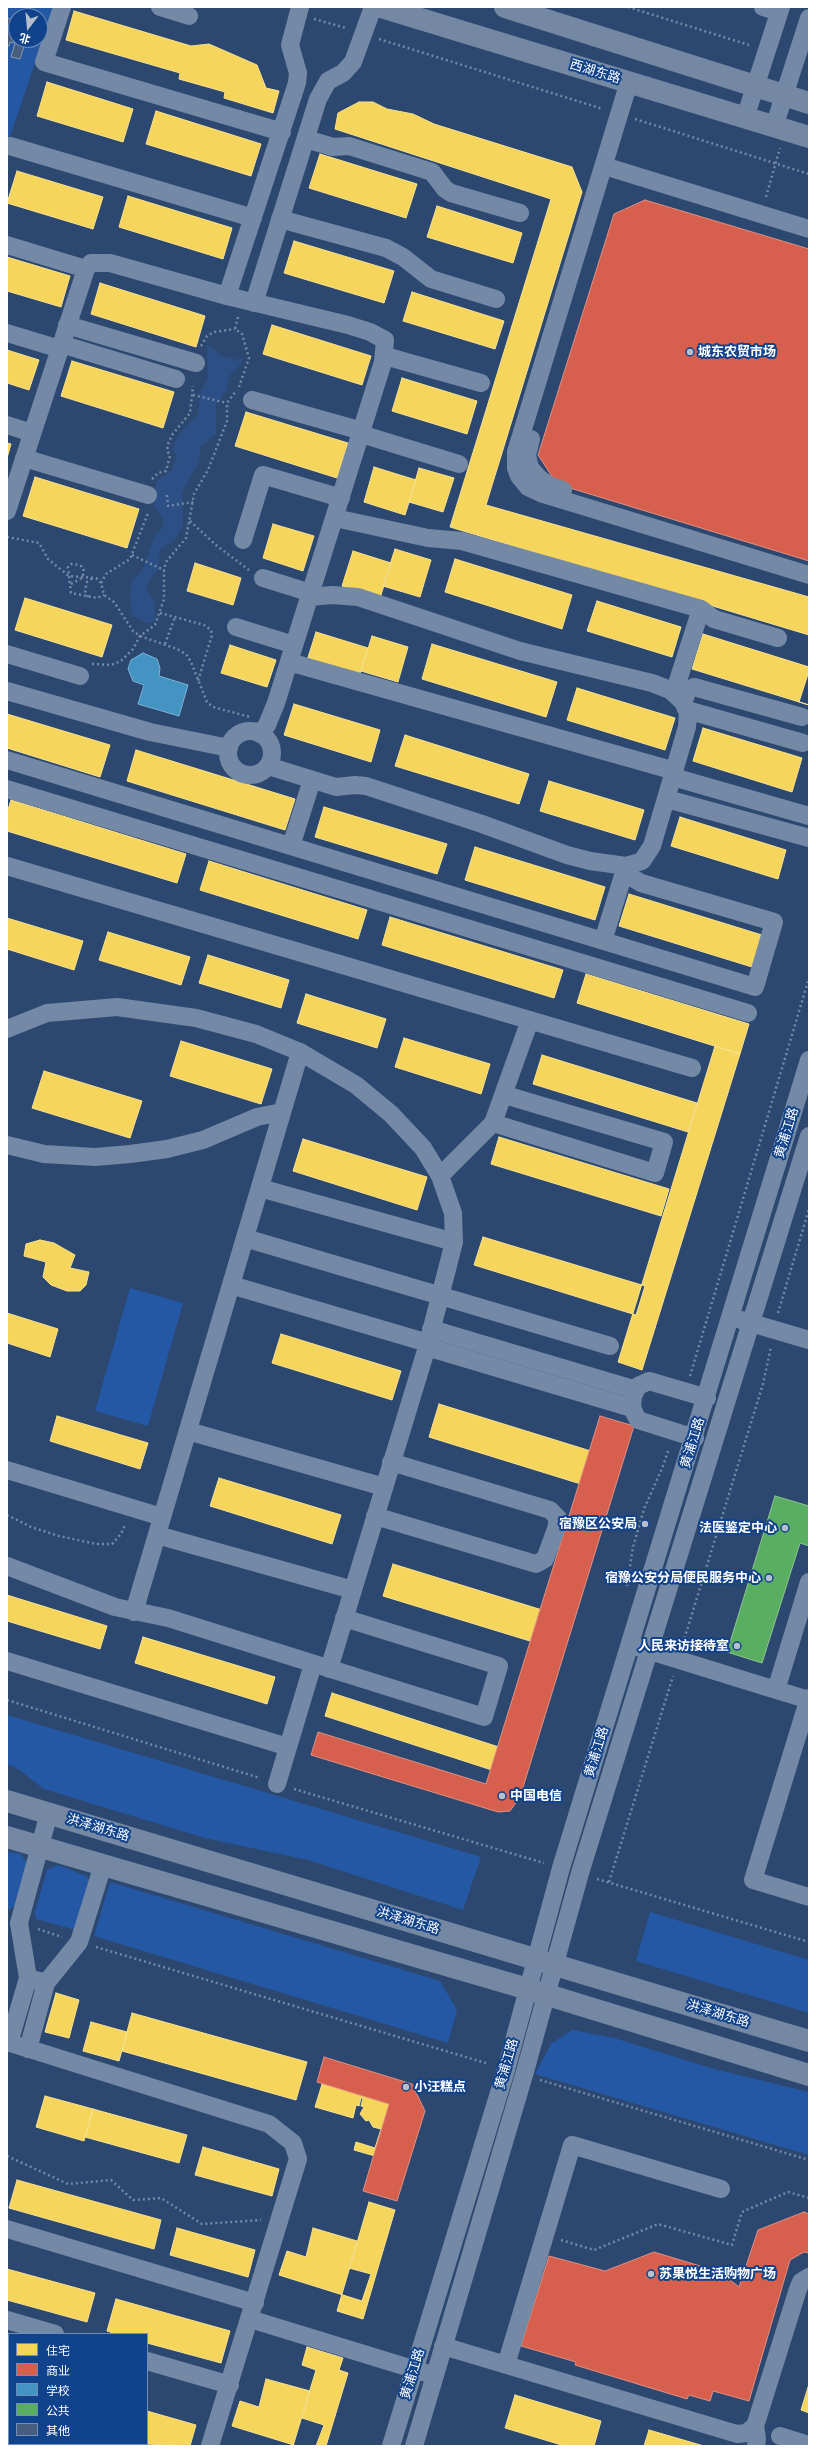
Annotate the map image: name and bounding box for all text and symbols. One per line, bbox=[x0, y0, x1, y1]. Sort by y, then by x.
north arrow bbox=[8, 8, 48, 48]
text: 北 bbox=[18, 31, 32, 46]
street label: 西湖东路 bbox=[568, 57, 622, 87]
place label: 城东农贸市场 bbox=[698, 344, 776, 360]
marker: 城东农贸市场 bbox=[685, 347, 695, 357]
street label: 黄浦江路 bbox=[772, 1106, 802, 1160]
street label: 黄浦江路 bbox=[678, 1416, 708, 1470]
place label: 宿豫区公安局 bbox=[559, 1516, 637, 1532]
marker: 宿豫区公安局 bbox=[640, 1519, 650, 1529]
place label: 法医鉴定中心 bbox=[699, 1520, 777, 1536]
marker: 法医鉴定中心 bbox=[780, 1523, 790, 1533]
place label: 宿豫公安分局便民服务中心 bbox=[605, 1570, 761, 1586]
marker: 宿豫公安分局便民服务中心 bbox=[764, 1573, 774, 1583]
place label: 人民来访接待室 bbox=[638, 1638, 729, 1654]
marker: 人民来访接待室 bbox=[732, 1641, 742, 1651]
street label: 黄浦江路 bbox=[582, 1725, 612, 1779]
place label: 中国电信 bbox=[510, 1788, 562, 1804]
marker: 中国电信 bbox=[497, 1791, 507, 1801]
street label: 洪泽湖东路 bbox=[65, 1811, 131, 1845]
street label: 洪泽湖东路 bbox=[375, 1904, 441, 1938]
street label: 洪泽湖东路 bbox=[685, 1997, 751, 2031]
street label: 黄浦江路 bbox=[492, 2037, 522, 2091]
place label: 小汪糕点 bbox=[414, 2079, 466, 2095]
marker: 小汪糕点 bbox=[401, 2082, 411, 2092]
place label: 苏果悦生活购物广场 bbox=[659, 2266, 776, 2282]
marker: 苏果悦生活购物广场 bbox=[646, 2269, 656, 2279]
legend bbox=[8, 2333, 148, 2445]
text: 住宅 bbox=[46, 2344, 70, 2358]
street label: 黄浦江路 bbox=[398, 2347, 428, 2401]
text: 商业 bbox=[46, 2364, 70, 2378]
text: 学校 bbox=[46, 2384, 70, 2398]
text: 公共 bbox=[46, 2404, 70, 2418]
text: 其他 bbox=[46, 2424, 70, 2438]

